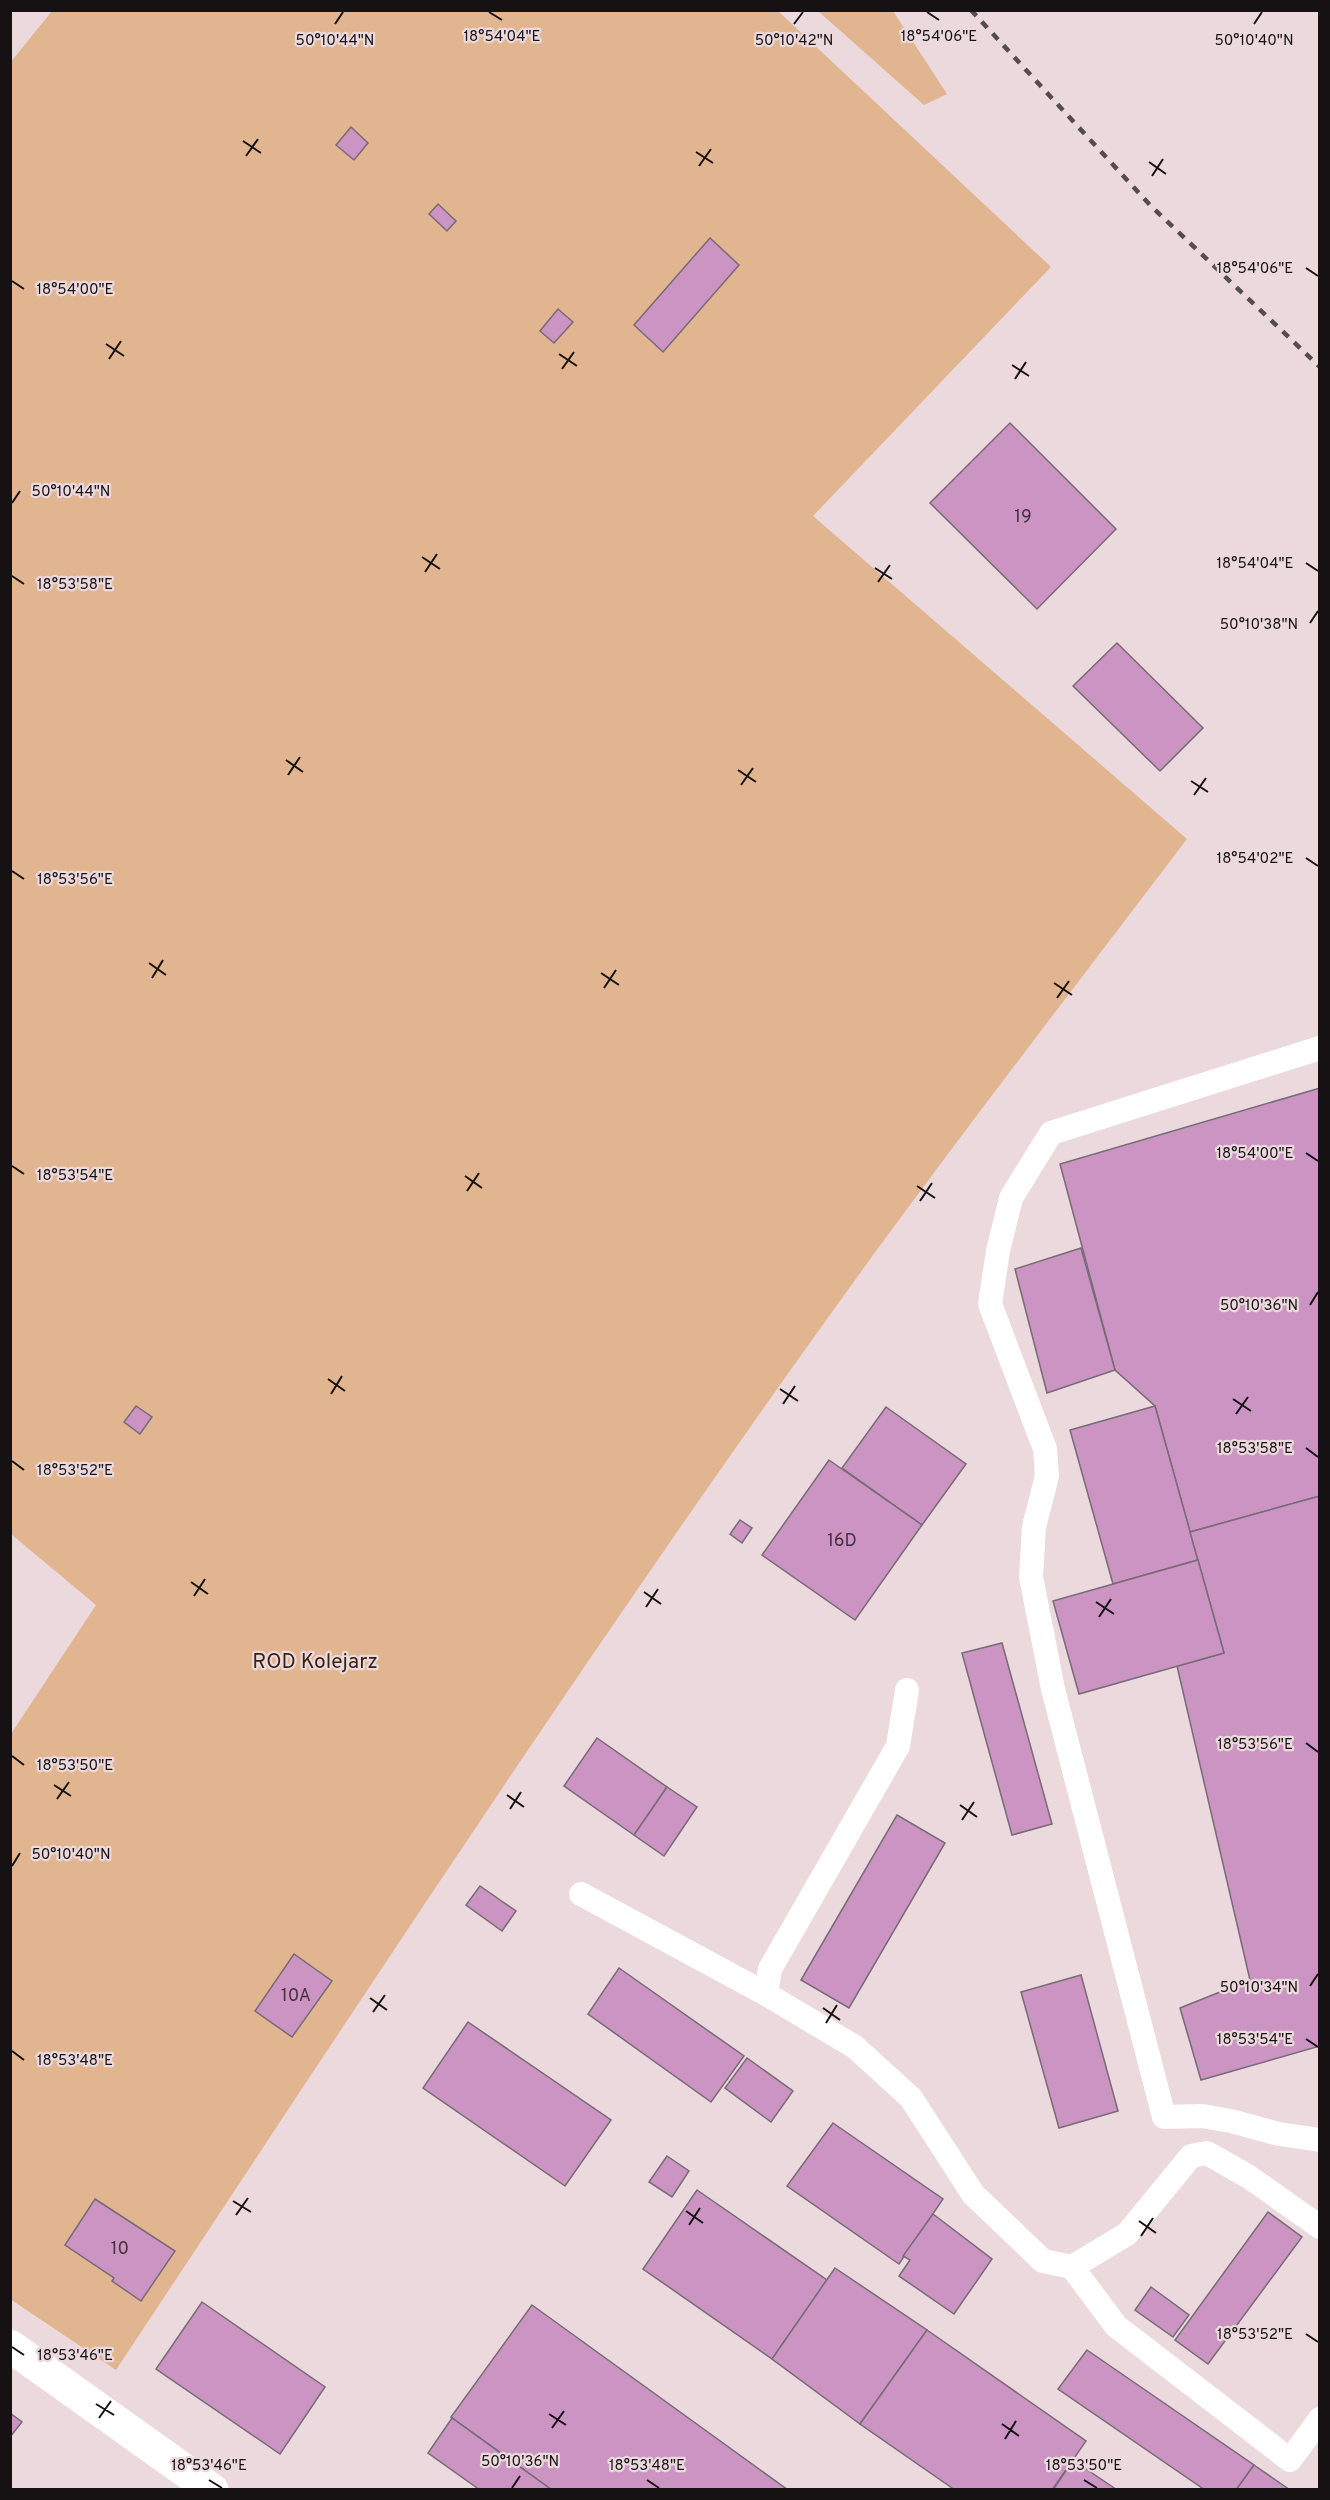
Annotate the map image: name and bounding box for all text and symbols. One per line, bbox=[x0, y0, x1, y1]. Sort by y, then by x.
text: 18°54'04"E bbox=[463, 28, 541, 47]
text: 18°54'06"E bbox=[901, 28, 977, 47]
text: 50°10'44"N bbox=[296, 32, 374, 51]
text: 50°10'42"N bbox=[755, 32, 833, 51]
text: 50°10'40"N bbox=[1214, 32, 1294, 51]
text: 18°54'06"E bbox=[1217, 260, 1293, 279]
text: 18°54'00"E bbox=[36, 281, 114, 300]
text: 50°10'44"N bbox=[32, 483, 110, 502]
house number: 19 bbox=[1014, 506, 1032, 529]
text: 18°54'04"E bbox=[1216, 555, 1294, 574]
text: 18°53'58"E bbox=[37, 576, 113, 595]
text: 50°10'38"N bbox=[1220, 616, 1298, 635]
text: 18°54'02"E bbox=[1217, 850, 1293, 869]
text: 18°53'56"E bbox=[37, 871, 113, 890]
text: 18°54'00"E bbox=[1216, 1145, 1294, 1164]
text: 18°53'54"E bbox=[37, 1167, 113, 1186]
text: 50°10'36"N bbox=[1220, 1297, 1298, 1316]
text: 18°53'58"E bbox=[1217, 1440, 1293, 1459]
text: 18°53'52"E bbox=[37, 1462, 113, 1481]
house number: 16D bbox=[827, 1530, 857, 1553]
park label: ROD Kolejarz bbox=[252, 1649, 378, 1676]
text: 18°53'56"E bbox=[1217, 1736, 1293, 1755]
text: 18°53'50"E bbox=[37, 1757, 113, 1776]
text: 50°10'40"N bbox=[31, 1846, 111, 1865]
text: 50°10'34"N bbox=[1220, 1979, 1298, 1998]
house number: 10A bbox=[281, 1985, 311, 2008]
text: 18°53'54"E bbox=[1217, 2031, 1293, 2050]
text: 18°53'48"E bbox=[37, 2052, 113, 2071]
house number: 10 bbox=[111, 2238, 129, 2261]
text: 18°53'52"E bbox=[1217, 2326, 1293, 2345]
text: 18°53'46"E bbox=[37, 2347, 113, 2366]
text: 50°10'36"N bbox=[481, 2453, 559, 2472]
text: 18°53'46"E bbox=[171, 2457, 247, 2476]
text: 18°53'48"E bbox=[609, 2457, 685, 2476]
text: 18°53'50"E bbox=[1046, 2457, 1122, 2476]

